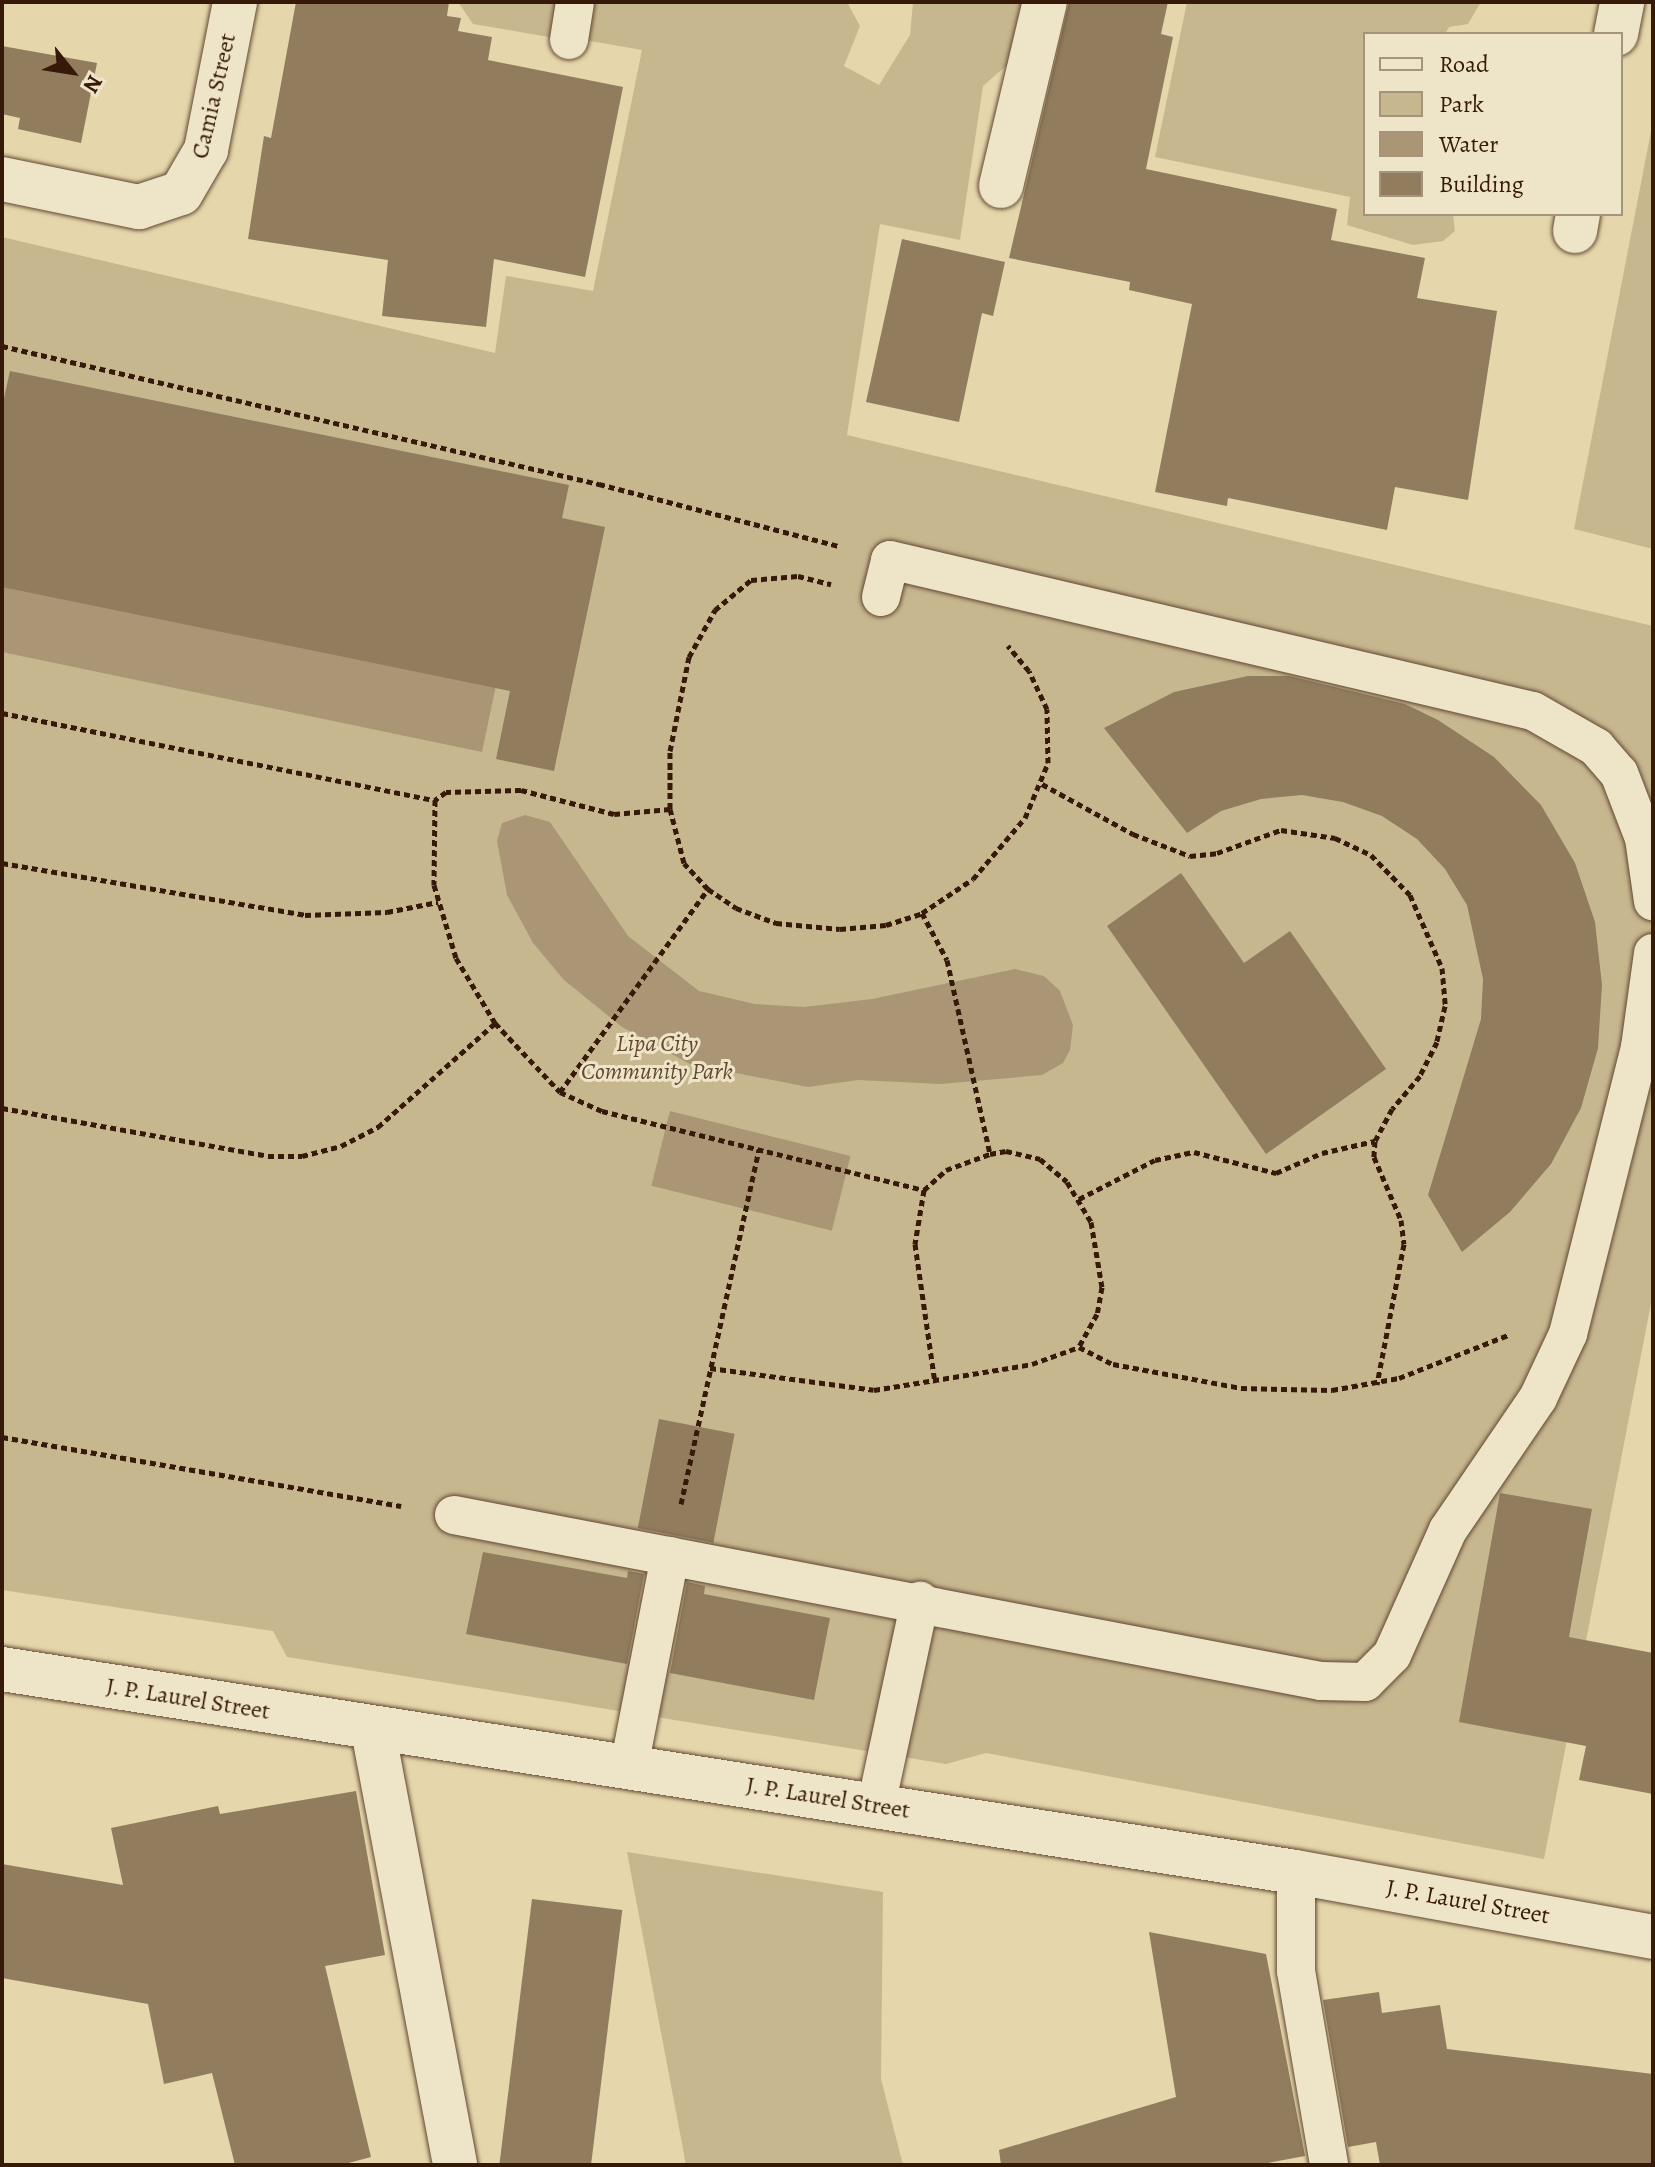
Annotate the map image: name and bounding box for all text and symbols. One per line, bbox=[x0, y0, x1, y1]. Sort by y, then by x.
street label: Camia Street bbox=[186, 30, 242, 162]
north arrow bbox=[32, 32, 112, 112]
legend bbox=[1363, 32, 1623, 216]
text: Road bbox=[1439, 48, 1489, 80]
text: N bbox=[76, 70, 110, 98]
text: Park bbox=[1439, 88, 1484, 120]
text: Water bbox=[1439, 128, 1499, 160]
text: Building bbox=[1439, 168, 1524, 200]
park label: Lipa City Community Park bbox=[581, 1030, 733, 1086]
street label: J. P. Laurel Street bbox=[104, 1672, 272, 1726]
street label: J. P. Laurel Street bbox=[744, 1771, 912, 1825]
street label: J. P. Laurel Street bbox=[1384, 1873, 1552, 1931]

